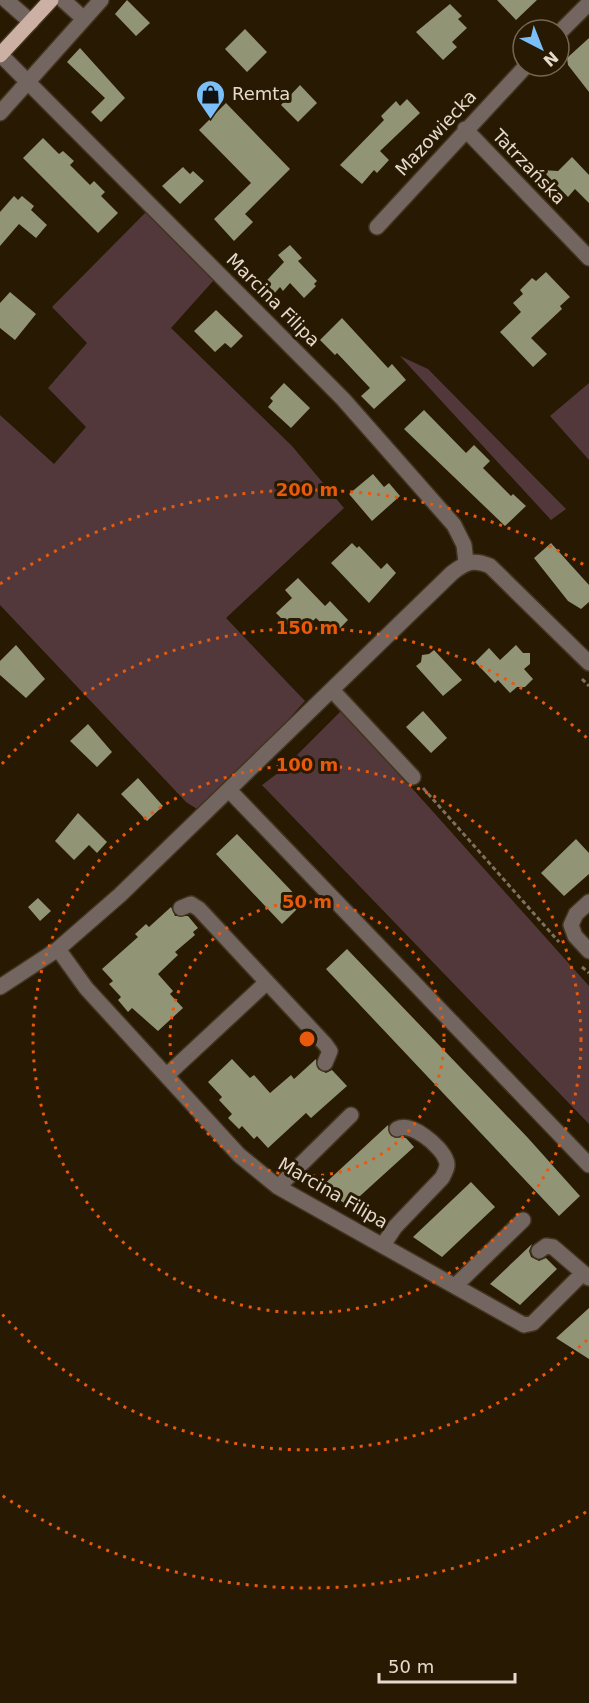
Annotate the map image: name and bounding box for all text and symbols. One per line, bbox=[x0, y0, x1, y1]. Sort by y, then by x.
north arrow bbox=[511, 18, 571, 78]
text: N bbox=[539, 47, 562, 70]
shop icon: Remta bbox=[195, 78, 227, 120]
place label: Remta bbox=[232, 83, 290, 104]
street label: Mazowiecka bbox=[391, 86, 480, 180]
street label: Tatrzańska bbox=[488, 124, 570, 208]
street label: Marcina Filipa bbox=[222, 249, 324, 351]
text: 200 m bbox=[276, 479, 338, 500]
text: 150 m bbox=[276, 617, 338, 638]
text: 100 m bbox=[276, 754, 338, 775]
text: 50 m bbox=[282, 891, 332, 912]
centre of rings bbox=[297, 1029, 317, 1049]
street label: Marcina Filipa bbox=[275, 1153, 392, 1232]
scale bar bbox=[379, 1646, 516, 1684]
text: 50 m bbox=[388, 1656, 434, 1677]

